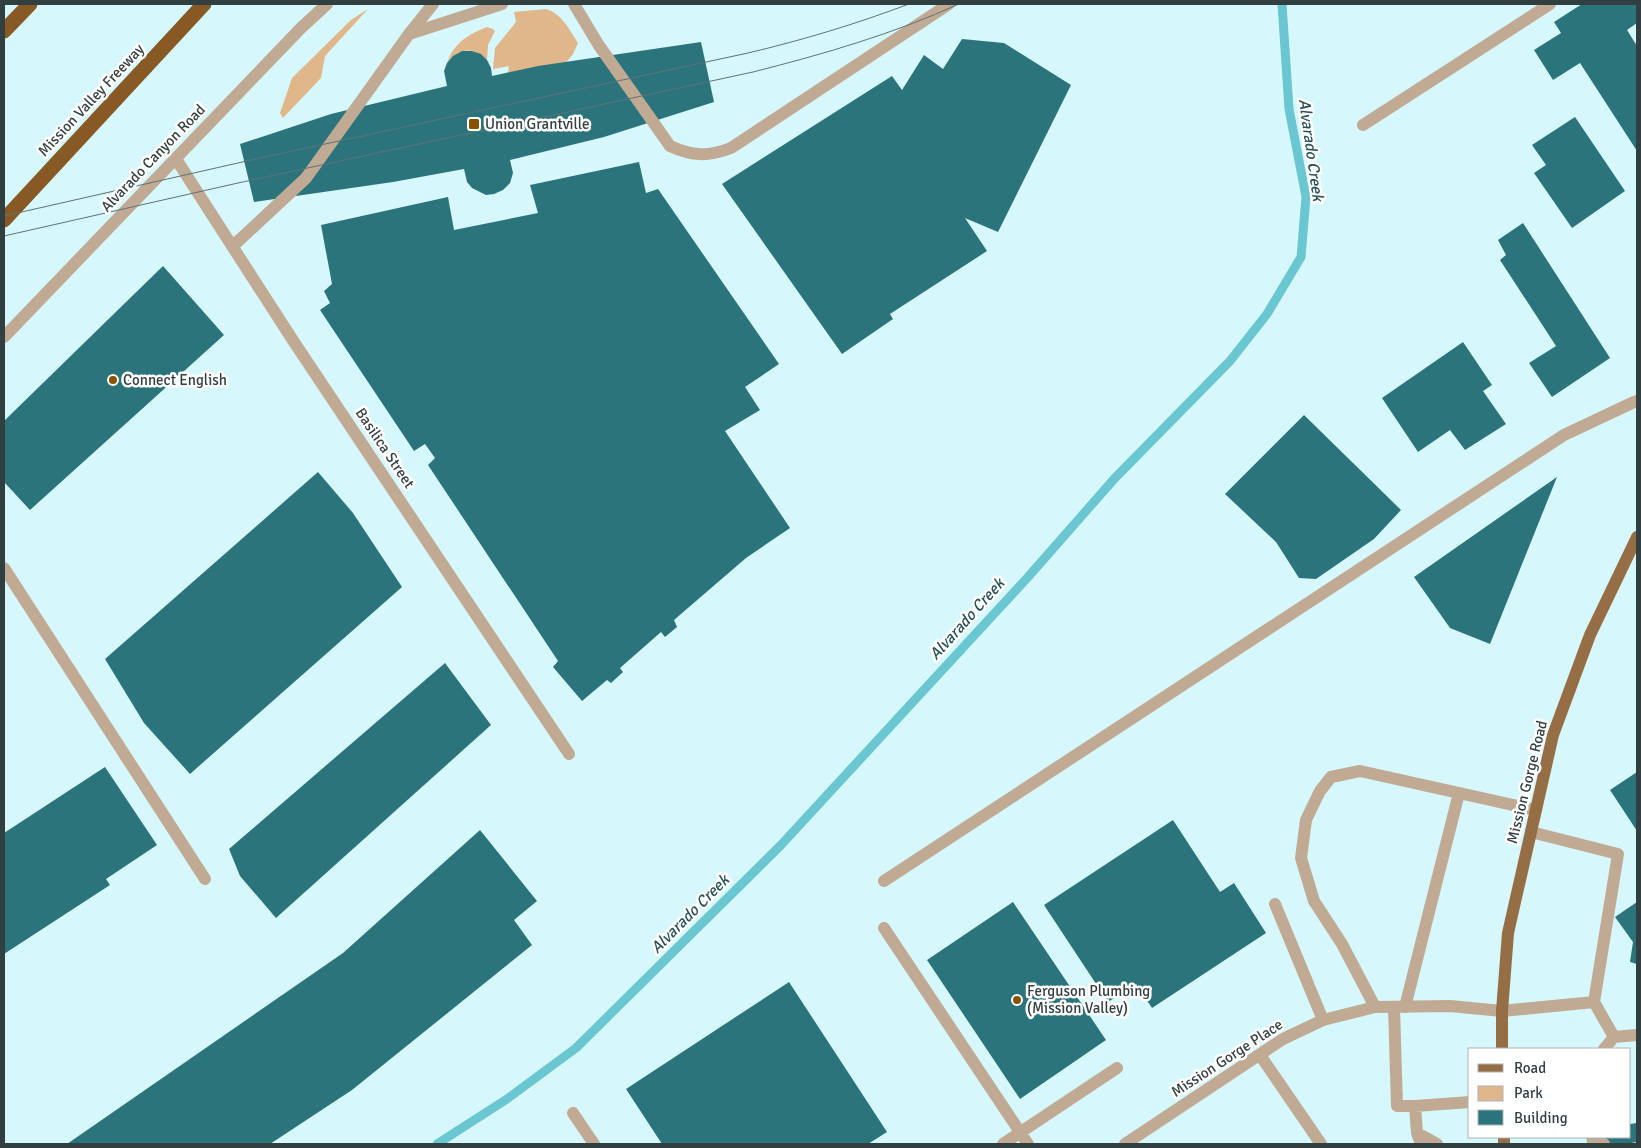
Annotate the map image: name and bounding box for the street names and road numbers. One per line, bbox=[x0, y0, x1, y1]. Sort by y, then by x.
street label: Mission Valley Freeway bbox=[34, 40, 148, 160]
street label: Alvarado Canyon Road bbox=[97, 100, 209, 215]
street label: Basilica Street bbox=[352, 405, 418, 491]
street label: Mission Gorge Road bbox=[1503, 718, 1551, 845]
street label: Mission Gorge Place bbox=[1168, 1015, 1286, 1101]

